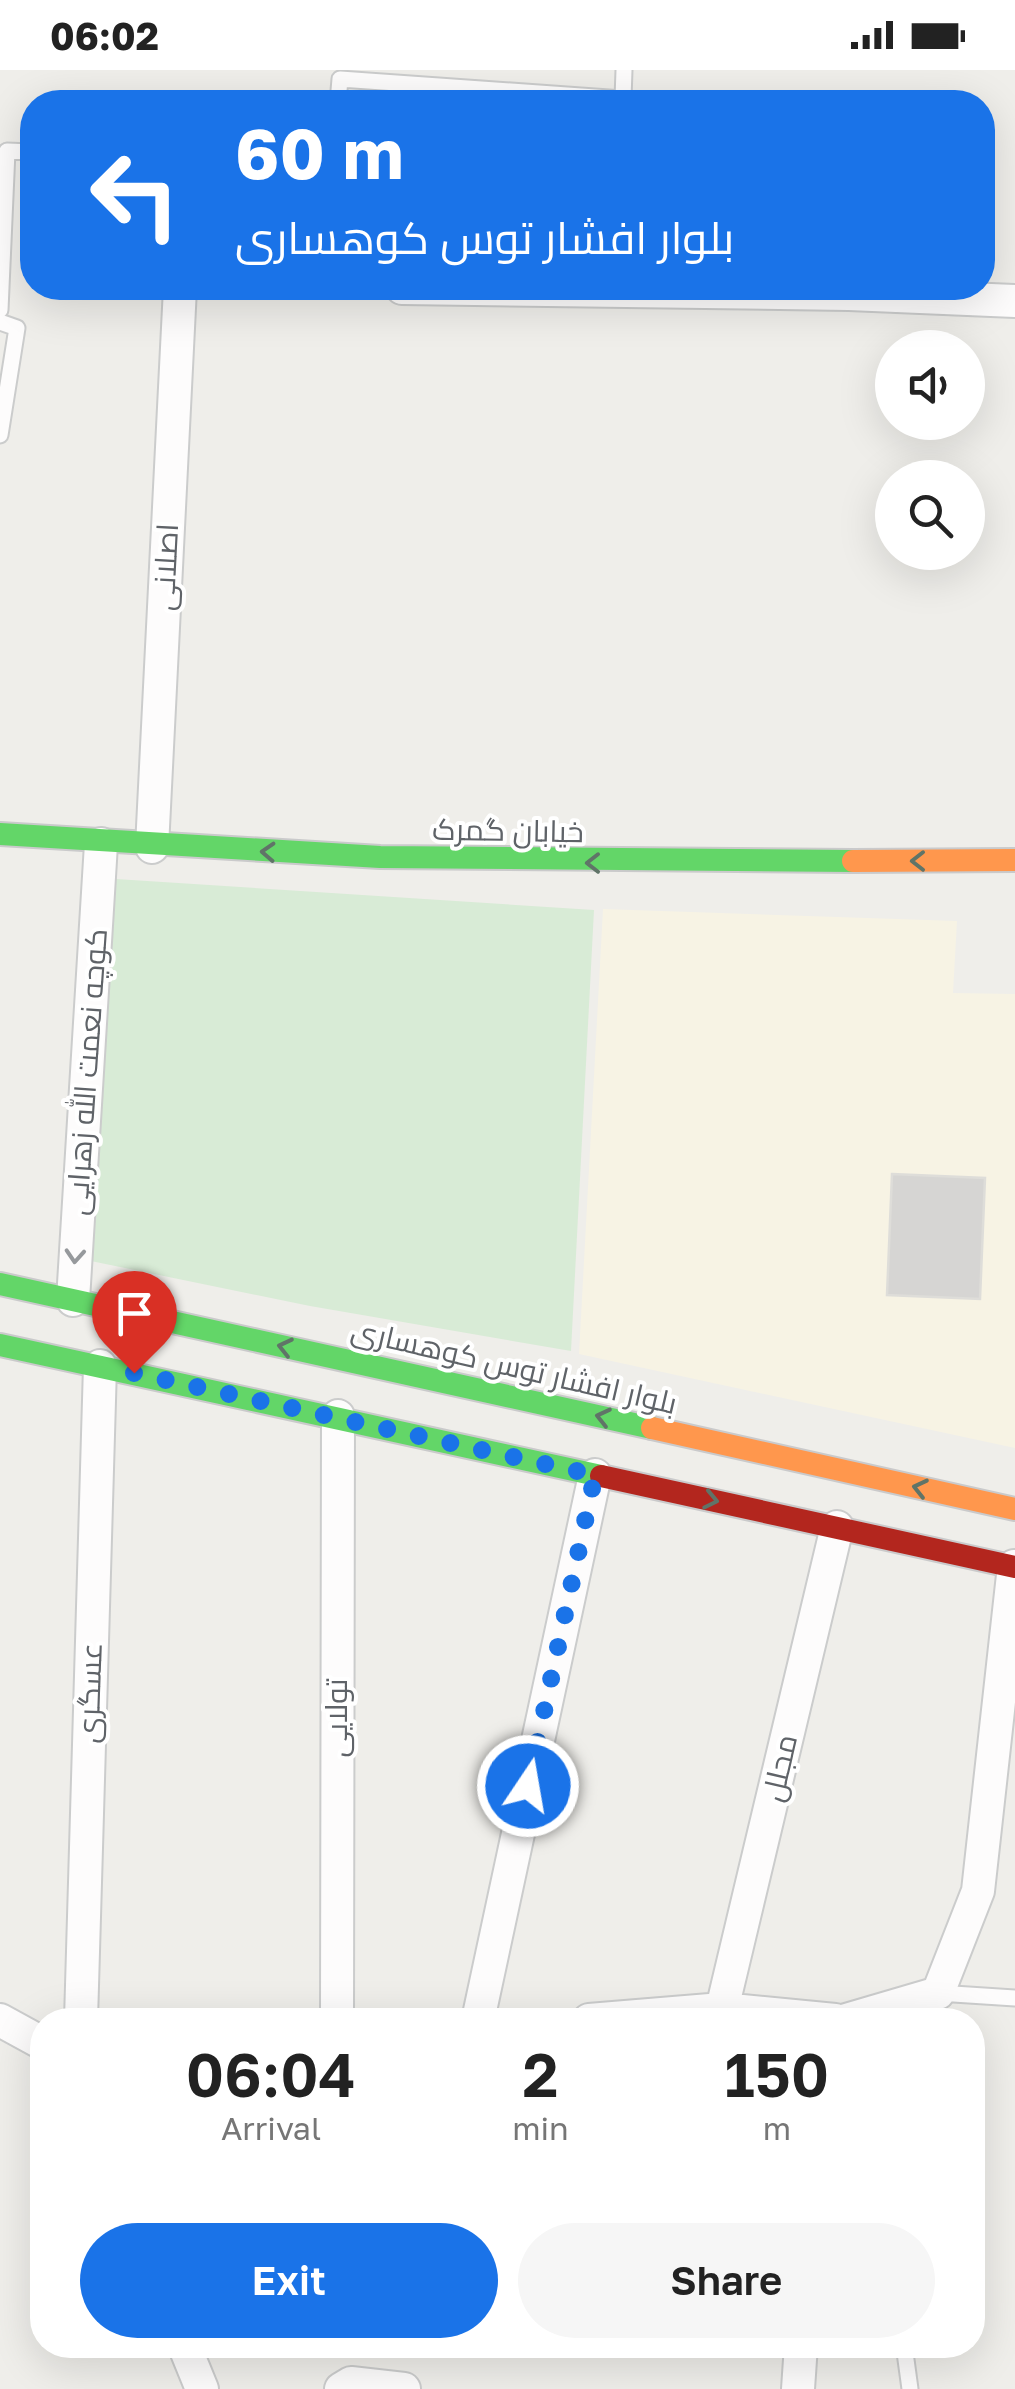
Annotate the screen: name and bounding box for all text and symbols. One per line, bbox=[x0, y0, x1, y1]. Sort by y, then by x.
text: 06:02 bbox=[50, 13, 159, 58]
text: 60 m bbox=[235, 110, 404, 194]
icon: left bbox=[70, 130, 200, 260]
text: بلوار افشار توس کوهساری bbox=[235, 210, 734, 264]
map controls bbox=[875, 330, 985, 570]
button: sound bbox=[875, 330, 985, 440]
button: search bbox=[875, 460, 985, 570]
street label: اصلانی bbox=[145, 522, 186, 612]
street label: خیابان گمرک bbox=[432, 811, 584, 849]
one-way arrow bbox=[259, 842, 275, 863]
one-way arrow bbox=[909, 850, 925, 871]
one-way arrow bbox=[584, 852, 600, 874]
street label: کوچه نعمت الله زهرایی bbox=[57, 927, 116, 1217]
one-way arrow bbox=[65, 1248, 86, 1264]
pin bbox=[92, 1271, 177, 1374]
icon: arrive bbox=[107, 1286, 162, 1341]
street label: بلوار افشار توس کوهساری bbox=[348, 1311, 680, 1422]
one-way arrow bbox=[277, 1338, 294, 1359]
one-way arrow bbox=[594, 1408, 611, 1429]
one-way arrow bbox=[912, 1478, 929, 1499]
one-way arrow bbox=[702, 1488, 719, 1509]
street label: عسگری bbox=[69, 1642, 109, 1744]
street label: تولایی bbox=[318, 1678, 355, 1758]
street label: مجلل bbox=[754, 1731, 805, 1805]
position arrow bbox=[476, 1734, 580, 1838]
text: 06:04 bbox=[186, 2038, 356, 2110]
text: 2 bbox=[522, 2038, 558, 2110]
text: 150 bbox=[725, 2038, 829, 2110]
text: Arrival bbox=[221, 2109, 321, 2147]
text: min bbox=[512, 2109, 569, 2147]
text: m bbox=[763, 2109, 791, 2147]
button: Exit bbox=[80, 2223, 498, 2338]
button: Share bbox=[518, 2223, 935, 2338]

